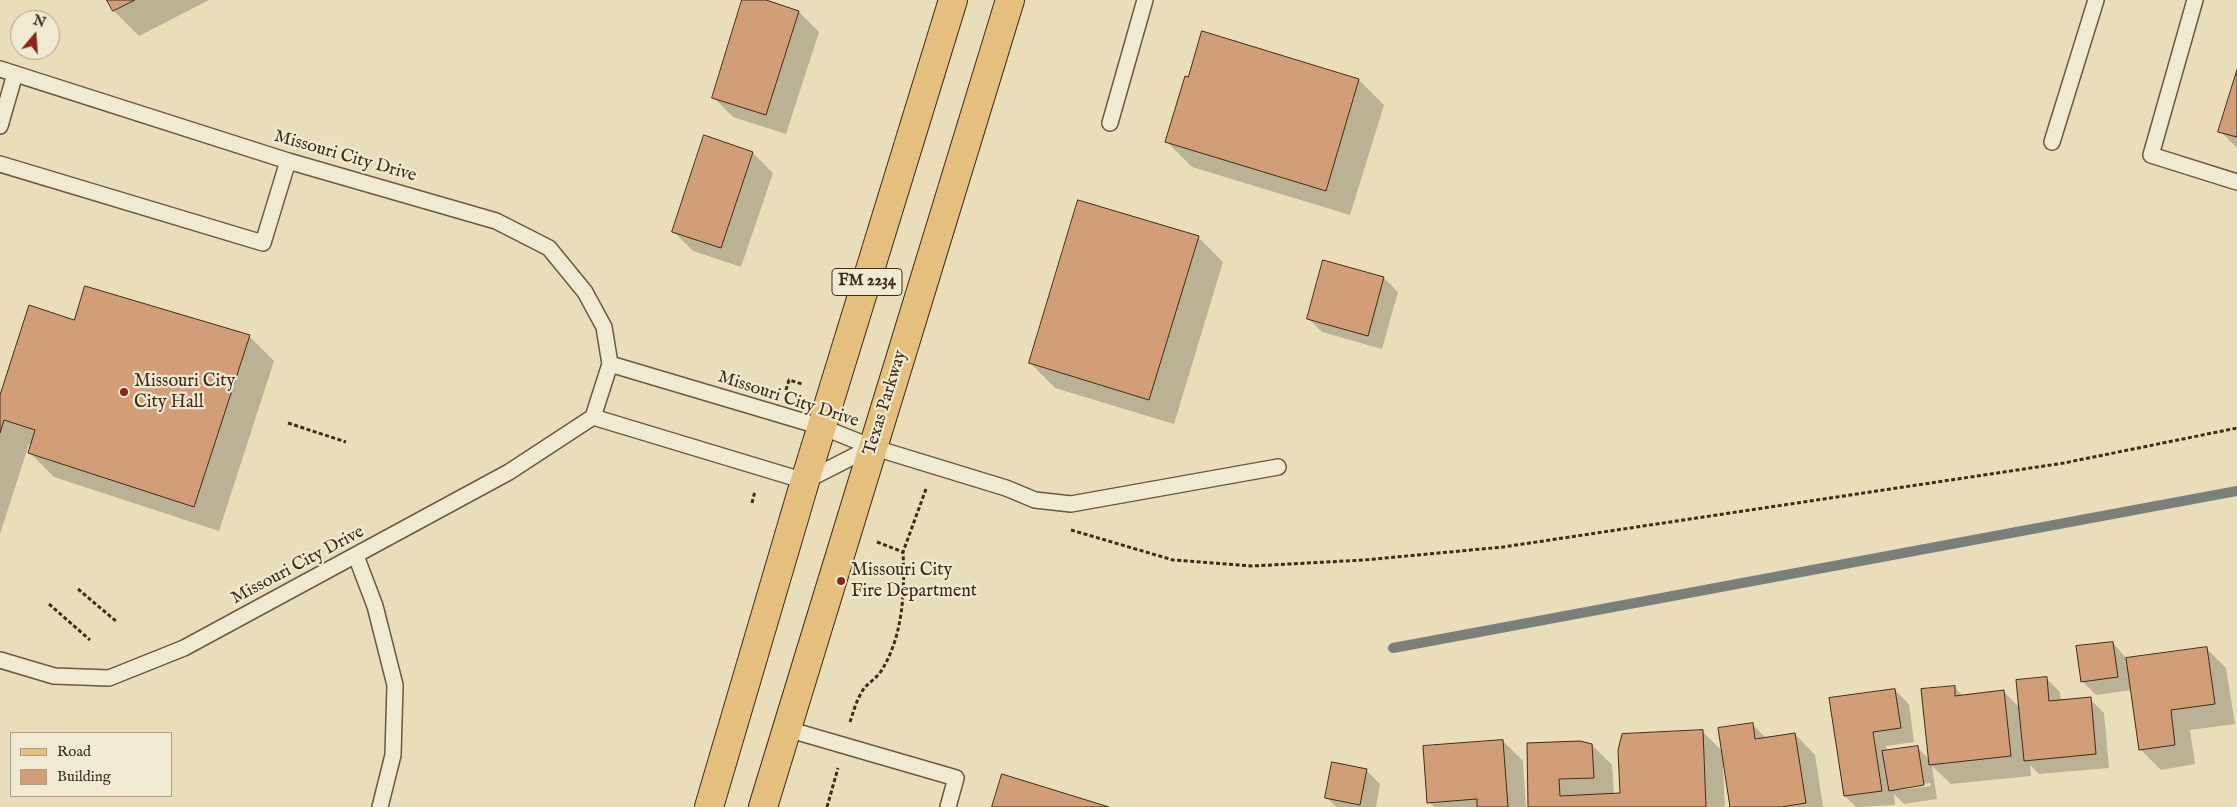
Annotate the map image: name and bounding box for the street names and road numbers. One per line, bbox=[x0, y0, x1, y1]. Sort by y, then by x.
street label: Missouri City Drive bbox=[271, 126, 419, 188]
road number: FM 2234 bbox=[832, 268, 902, 296]
street label: Texas Parkway bbox=[860, 348, 912, 458]
street label: Missouri City Drive bbox=[715, 367, 861, 433]
street label: Missouri City Drive bbox=[228, 522, 368, 610]

